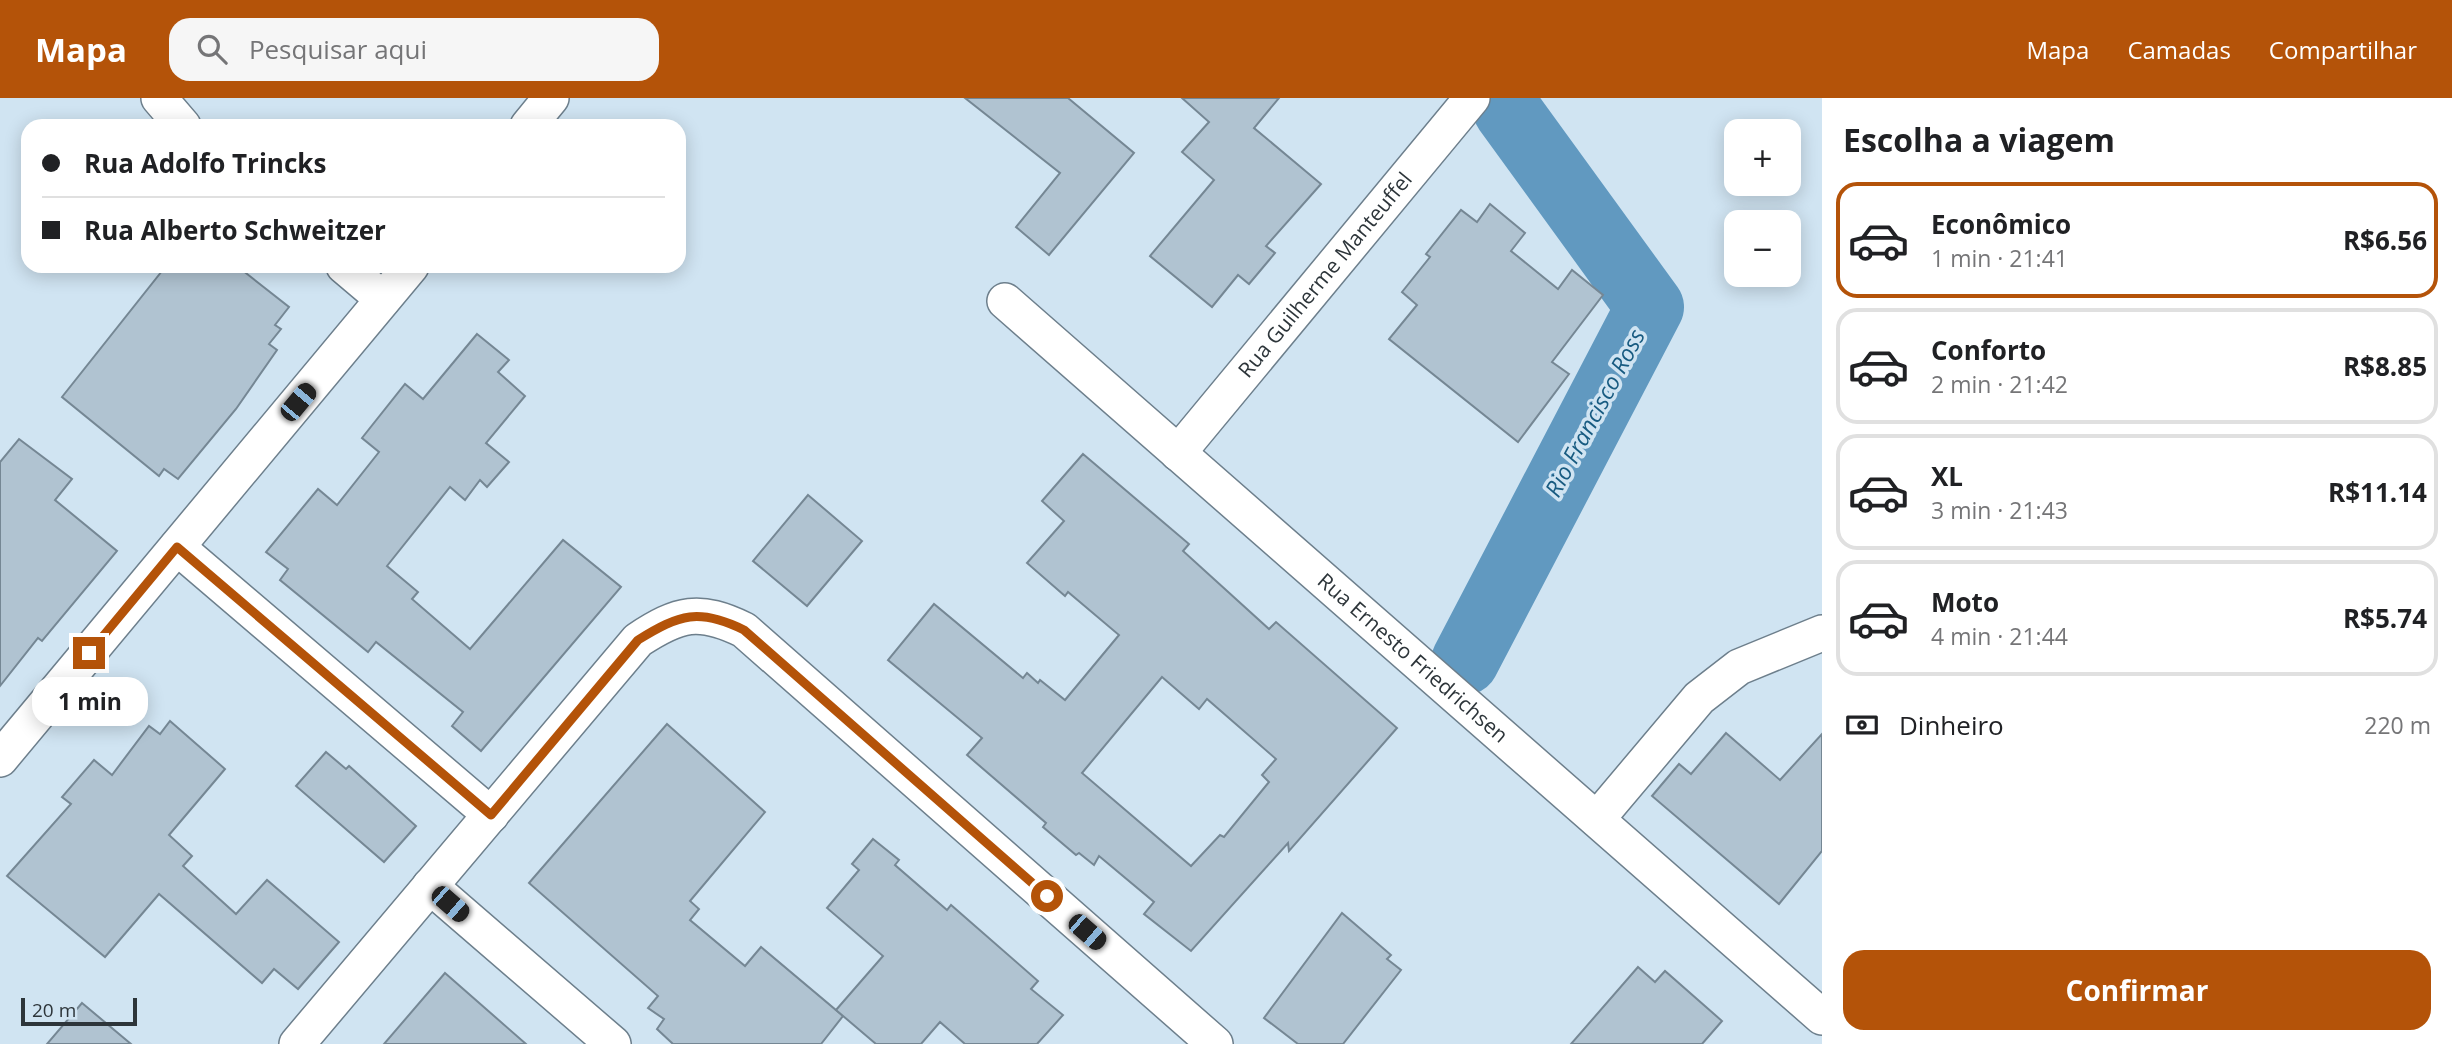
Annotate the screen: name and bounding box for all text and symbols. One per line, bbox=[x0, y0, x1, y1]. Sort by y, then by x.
search box bbox=[169, 18, 659, 81]
text: Mapa bbox=[35, 27, 127, 72]
icon: search bbox=[193, 30, 231, 68]
text: Pesquisar aqui bbox=[249, 31, 427, 67]
text: Mapa bbox=[2026, 33, 2089, 66]
text: Camadas bbox=[2127, 33, 2231, 66]
text: Compartilhar bbox=[2269, 33, 2417, 66]
text: Escolha a viagem bbox=[1843, 118, 2115, 161]
map controls bbox=[1724, 119, 1801, 287]
button: + bbox=[1724, 119, 1801, 196]
text: Rua Adolfo Trincks bbox=[84, 145, 326, 181]
street label: Rua Guilherme Manteuffel bbox=[1231, 166, 1418, 383]
text: Econômico bbox=[1931, 206, 2071, 242]
icon: car bbox=[1847, 209, 1910, 272]
button: − bbox=[1724, 210, 1801, 287]
text: Rua Alberto Schweitzer bbox=[84, 212, 386, 248]
text: R$6.56 bbox=[2343, 222, 2427, 258]
text: 1 min · 21:41 bbox=[1931, 242, 2068, 274]
water label: Rio Francisco Ross bbox=[1536, 323, 1652, 502]
text: Conforto bbox=[1931, 332, 2046, 368]
icon: car bbox=[1847, 335, 1910, 398]
text: R$8.85 bbox=[2343, 348, 2427, 384]
text: 2 min · 21:42 bbox=[1931, 368, 2068, 400]
car bbox=[277, 379, 320, 425]
text: XL bbox=[1931, 458, 1963, 494]
icon: car bbox=[1847, 461, 1910, 524]
text: R$11.14 bbox=[2328, 474, 2427, 510]
text: 3 min · 21:43 bbox=[1931, 494, 2068, 526]
street label: Rua Ernesto Friedrichsen bbox=[1312, 566, 1514, 749]
text: Moto bbox=[1931, 584, 1999, 620]
icon: car bbox=[1847, 587, 1910, 650]
text: R$5.74 bbox=[2343, 600, 2427, 636]
text: 4 min · 21:44 bbox=[1931, 620, 2068, 652]
route end bbox=[73, 637, 105, 669]
callout: 1 min bbox=[31, 678, 147, 726]
text: 1 min bbox=[58, 685, 122, 717]
icon: cash bbox=[1843, 706, 1881, 744]
text: Dinheiro bbox=[1899, 707, 2004, 743]
text: 220 m bbox=[2364, 709, 2431, 741]
route start bbox=[1031, 880, 1063, 912]
car bbox=[428, 882, 473, 926]
car bbox=[1065, 910, 1110, 954]
button: Confirmar bbox=[1843, 950, 2431, 1030]
scale bar bbox=[21, 995, 136, 1027]
text: 20 m bbox=[32, 997, 76, 1023]

